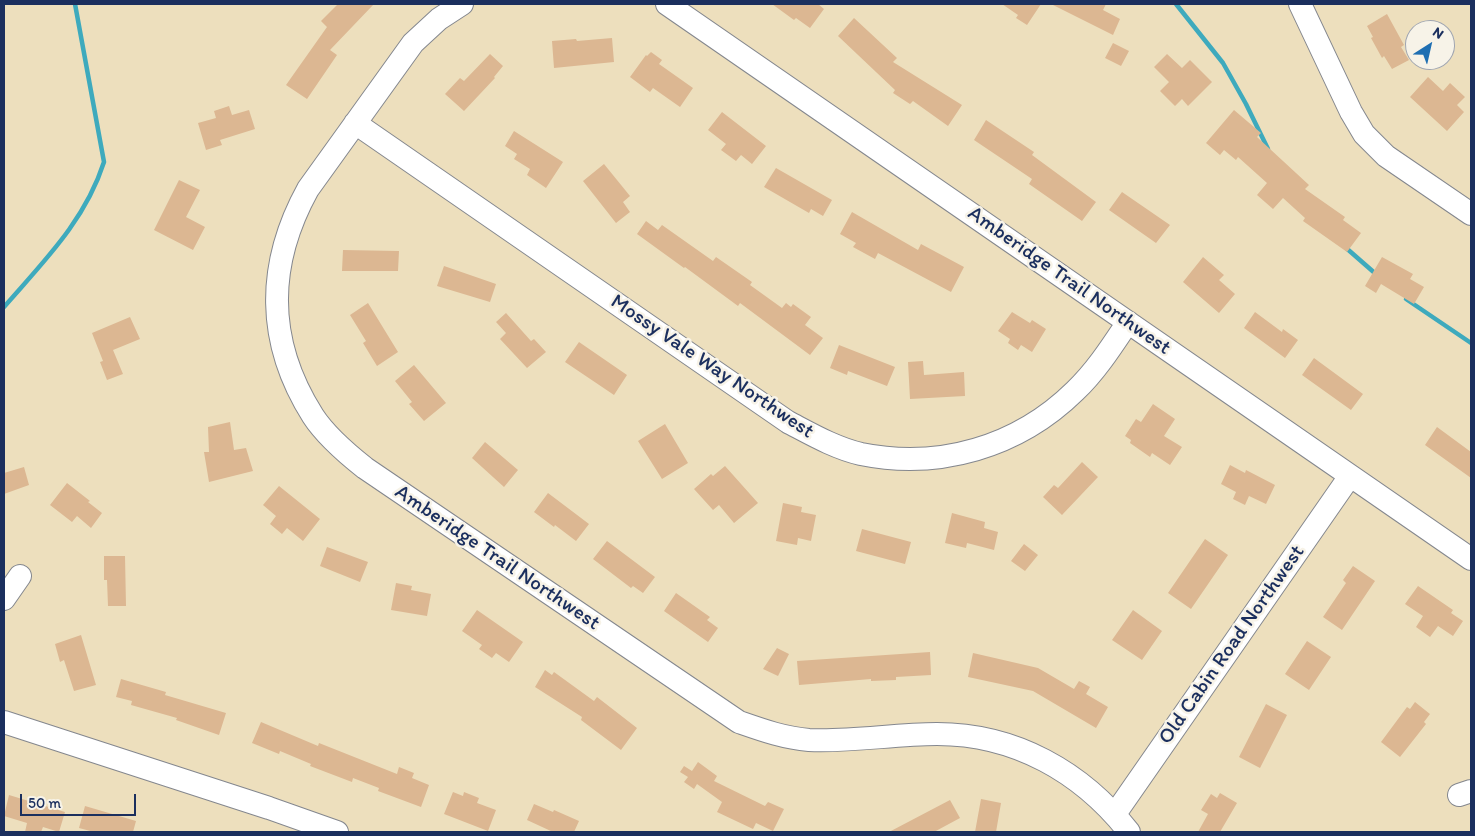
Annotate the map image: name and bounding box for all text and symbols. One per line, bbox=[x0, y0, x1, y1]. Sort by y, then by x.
north arrow bbox=[1405, 20, 1455, 70]
text: N bbox=[1430, 23, 1447, 43]
street label: Amberidge Trail Northwest bbox=[963, 201, 1175, 361]
street label: Mossy Vale Way Northwest bbox=[605, 289, 819, 445]
street label: Amberidge Trail Northwest bbox=[390, 480, 604, 636]
street label: Old Cabin Road Northwest bbox=[1154, 540, 1310, 750]
scale bar bbox=[22, 784, 139, 816]
text: 50 m bbox=[28, 794, 61, 812]

